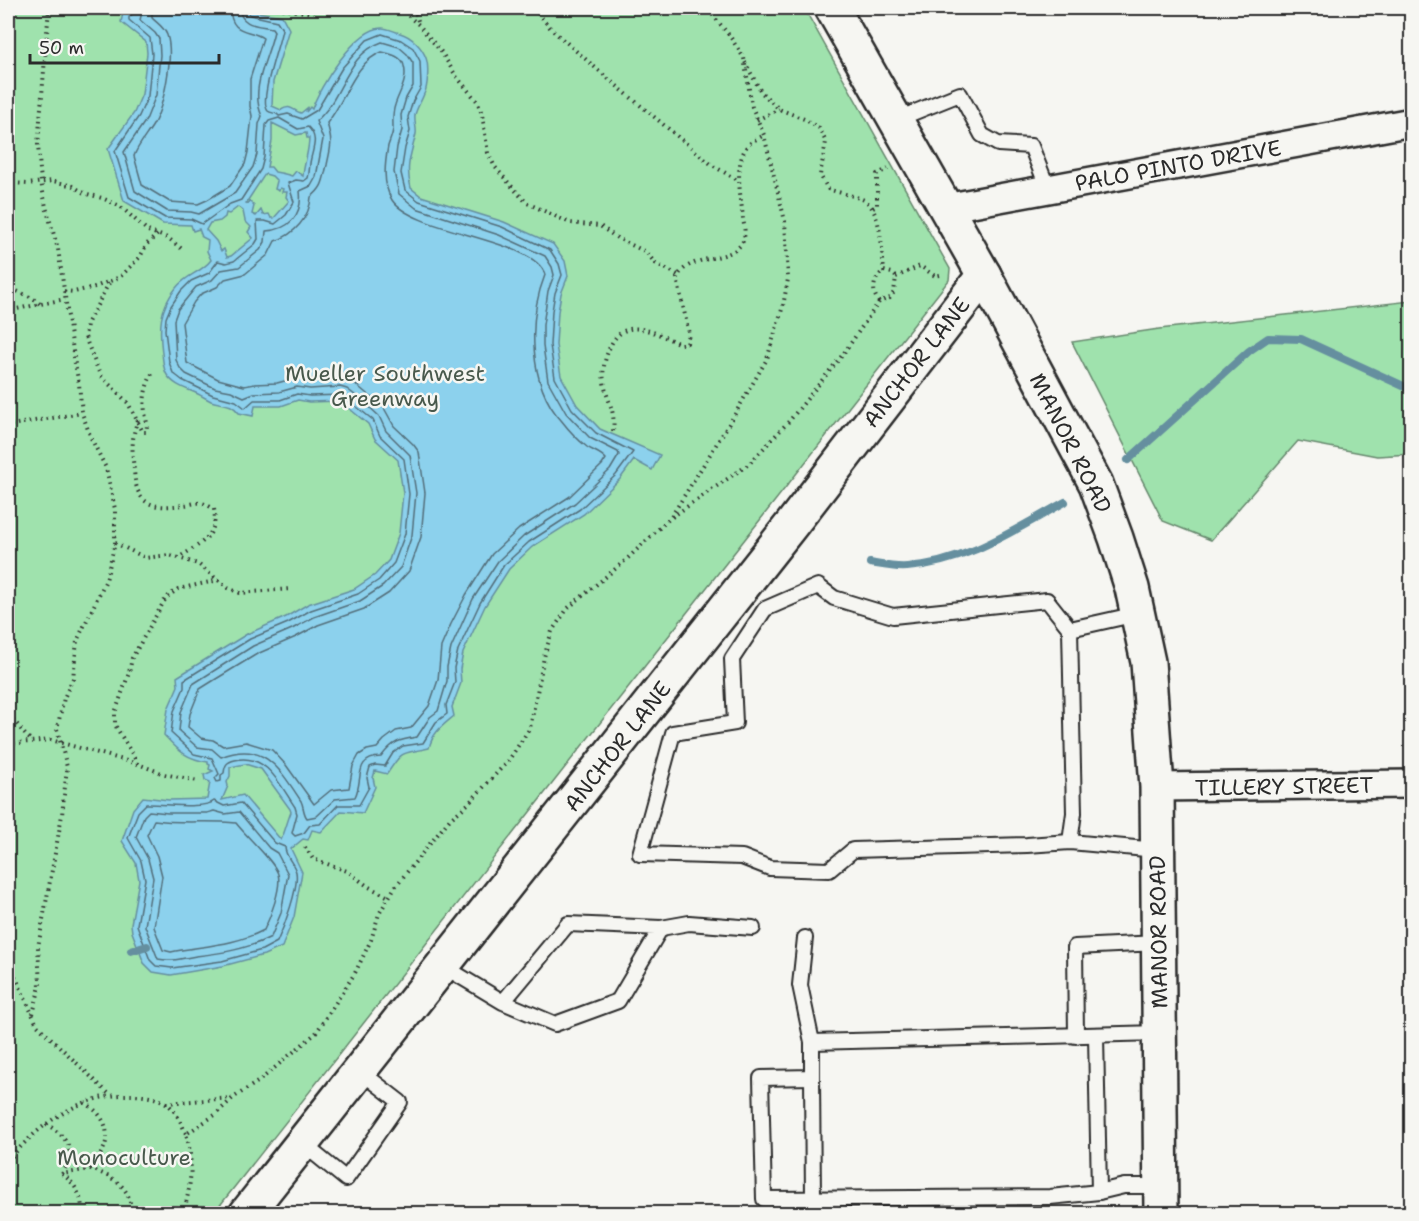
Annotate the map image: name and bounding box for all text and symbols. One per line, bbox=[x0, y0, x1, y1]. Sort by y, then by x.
scale bar bbox=[30, 27, 219, 65]
text: 50 m bbox=[39, 36, 84, 60]
street label: PALO PINTO DRIVE bbox=[1073, 133, 1283, 198]
street label: ANCHOR LANE bbox=[856, 291, 976, 434]
park label: Mueller Southwest Greenway bbox=[285, 359, 485, 413]
street label: MANOR ROAD bbox=[1023, 368, 1118, 518]
street label: ANCHOR LANE bbox=[557, 675, 677, 818]
street label: TILLERY STREET bbox=[1195, 770, 1374, 803]
street label: MANOR ROAD bbox=[1143, 855, 1174, 1009]
park label: Monoculture bbox=[57, 1143, 191, 1172]

